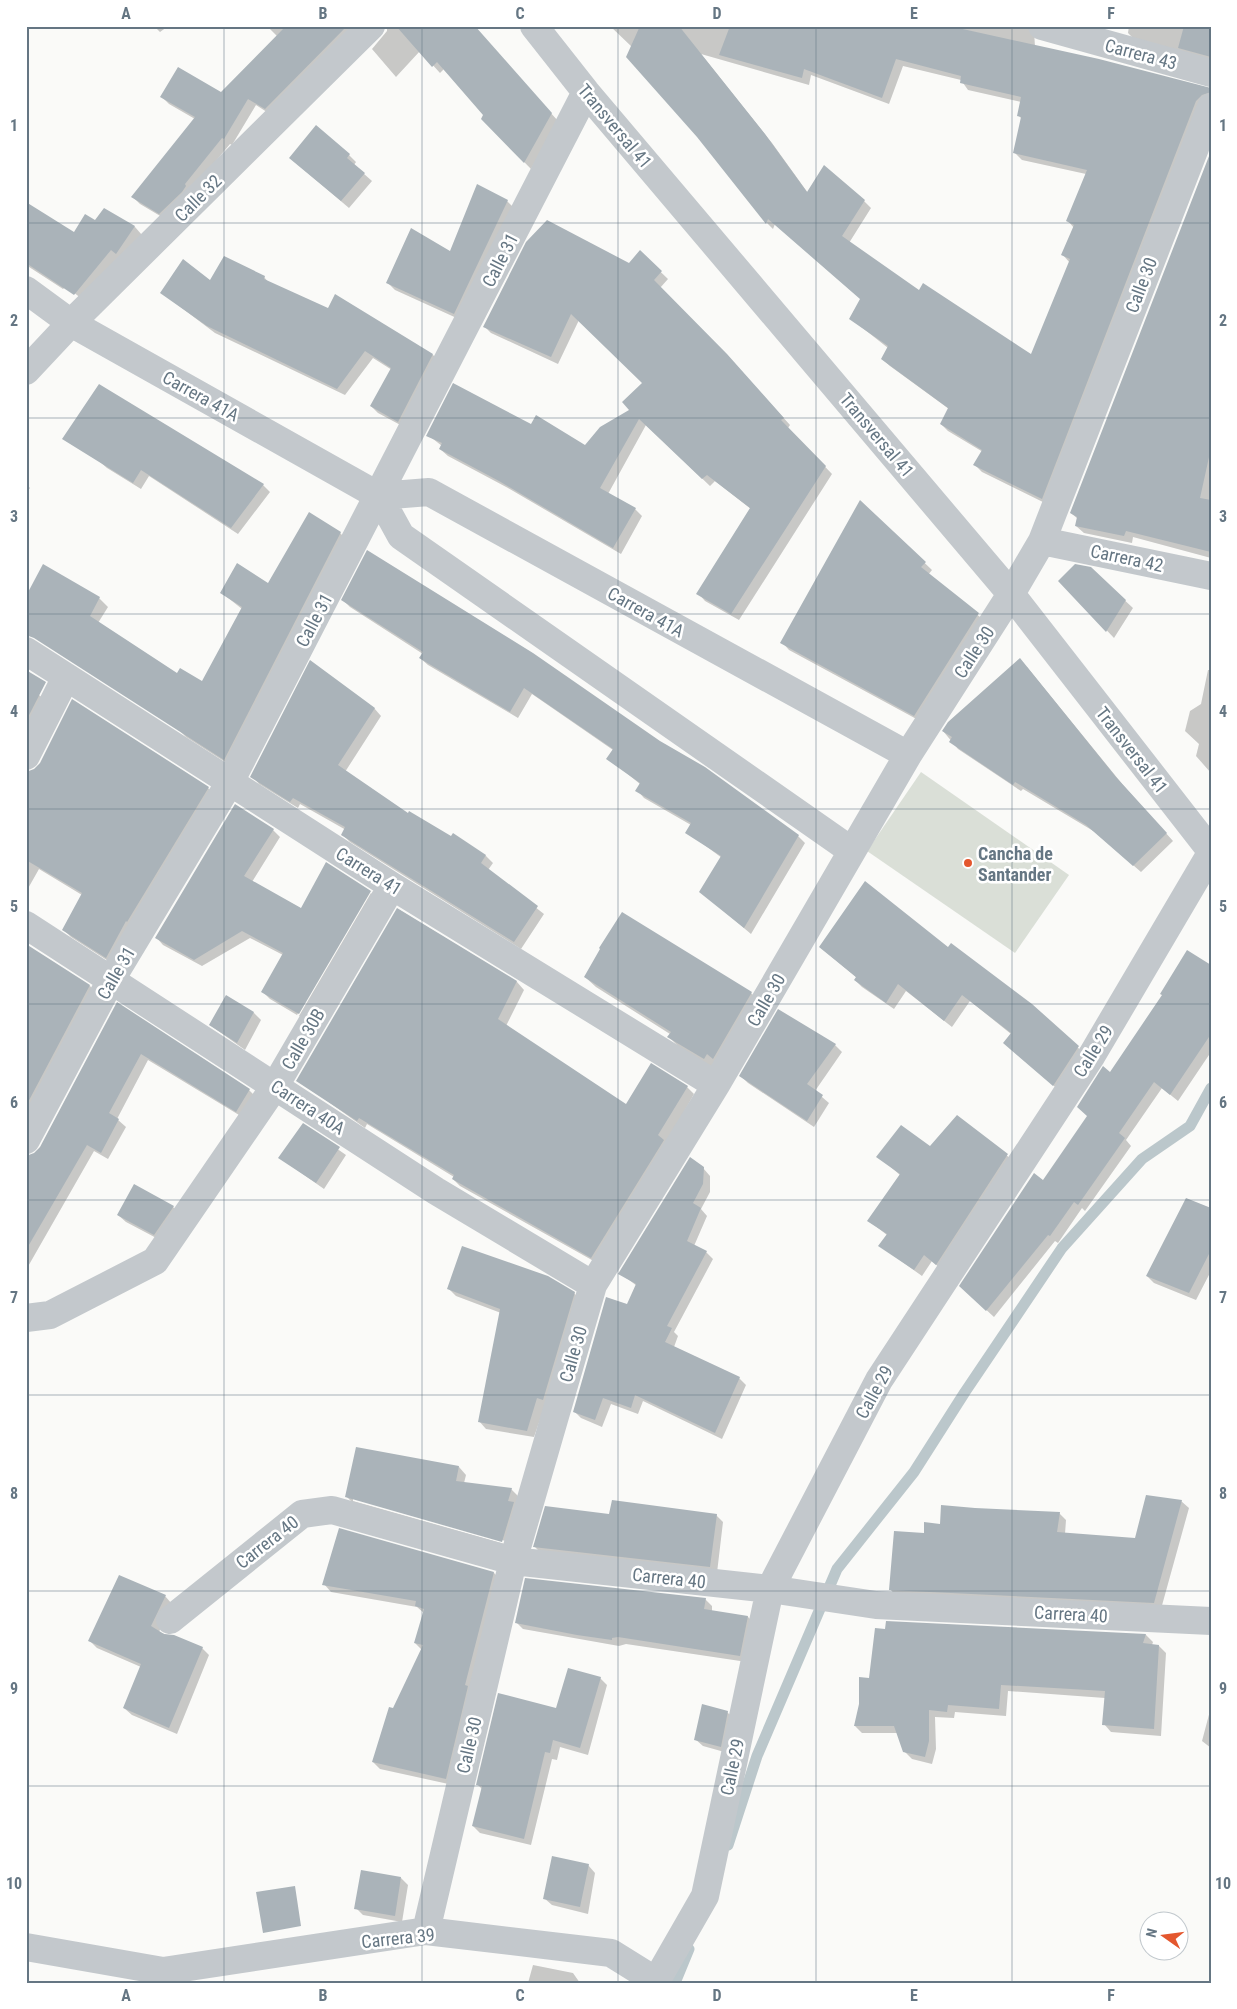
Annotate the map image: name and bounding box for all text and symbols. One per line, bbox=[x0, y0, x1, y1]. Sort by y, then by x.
text: A bbox=[121, 4, 131, 23]
text: B bbox=[319, 4, 328, 23]
text: C bbox=[515, 4, 525, 23]
text: D bbox=[712, 4, 722, 23]
text: E bbox=[910, 4, 918, 23]
text: F bbox=[1107, 4, 1115, 23]
street label: Carrera 43 bbox=[1103, 34, 1179, 74]
street label: Transversal 41 bbox=[574, 80, 656, 172]
text: 1 bbox=[10, 116, 18, 135]
text: 1 bbox=[1219, 116, 1227, 135]
street label: Calle 32 bbox=[170, 170, 226, 226]
street label: Calle 31 bbox=[478, 230, 522, 290]
street label: Calle 30 bbox=[1121, 254, 1161, 316]
text: 2 bbox=[10, 311, 18, 330]
text: 2 bbox=[1219, 311, 1227, 330]
street label: Carrera 41A bbox=[159, 366, 243, 426]
street label: Transversal 41 bbox=[836, 389, 918, 481]
text: 3 bbox=[10, 507, 18, 526]
text: 3 bbox=[1219, 507, 1227, 526]
street label: Carrera 42 bbox=[1089, 540, 1165, 576]
street label: Carrera 41A bbox=[604, 582, 688, 642]
street label: Calle 31 bbox=[291, 590, 337, 650]
street label: Calle 30 bbox=[950, 622, 998, 682]
text: 4 bbox=[10, 702, 18, 721]
text: 4 bbox=[1219, 702, 1227, 721]
street label: Transversal 41 bbox=[1092, 703, 1172, 797]
street label: Carrera 41 bbox=[332, 843, 406, 899]
place label: Cancha de Santander bbox=[978, 843, 1053, 885]
marker: Cancha de Santander bbox=[962, 857, 974, 869]
text: 5 bbox=[10, 897, 18, 916]
text: 5 bbox=[1219, 897, 1227, 916]
street label: Calle 31 bbox=[93, 943, 139, 1003]
street label: Calle 30 bbox=[743, 970, 789, 1030]
street label: Calle 30B bbox=[277, 1005, 329, 1073]
street label: Calle 29 bbox=[1069, 1021, 1117, 1081]
street label: Carrera 40A bbox=[267, 1075, 350, 1139]
text: 6 bbox=[10, 1093, 18, 1112]
text: 6 bbox=[1219, 1093, 1227, 1112]
text: 7 bbox=[10, 1288, 18, 1307]
text: 7 bbox=[1219, 1288, 1227, 1307]
street label: Calle 30 bbox=[555, 1323, 591, 1385]
street label: Calle 29 bbox=[851, 1362, 897, 1422]
text: 8 bbox=[10, 1484, 18, 1503]
text: 8 bbox=[1219, 1484, 1227, 1503]
street label: Carrera 40 bbox=[231, 1511, 303, 1573]
street label: Carrera 40 bbox=[631, 1564, 707, 1592]
street label: Carrera 40 bbox=[1034, 1602, 1108, 1626]
text: 9 bbox=[10, 1679, 18, 1698]
text: 9 bbox=[1219, 1679, 1227, 1698]
street label: Calle 30 bbox=[452, 1715, 486, 1775]
street label: Calle 29 bbox=[716, 1737, 748, 1797]
text: 10 bbox=[6, 1874, 22, 1893]
text: 10 bbox=[1215, 1874, 1231, 1893]
north arrow bbox=[1140, 1912, 1190, 1962]
street label: Carrera 39 bbox=[360, 1924, 436, 1952]
text: N bbox=[1143, 1927, 1160, 1939]
text: A bbox=[121, 1986, 131, 2005]
text: B bbox=[319, 1986, 328, 2005]
text: C bbox=[515, 1986, 525, 2005]
text: D bbox=[712, 1986, 722, 2005]
text: E bbox=[910, 1986, 918, 2005]
text: F bbox=[1107, 1986, 1115, 2005]

